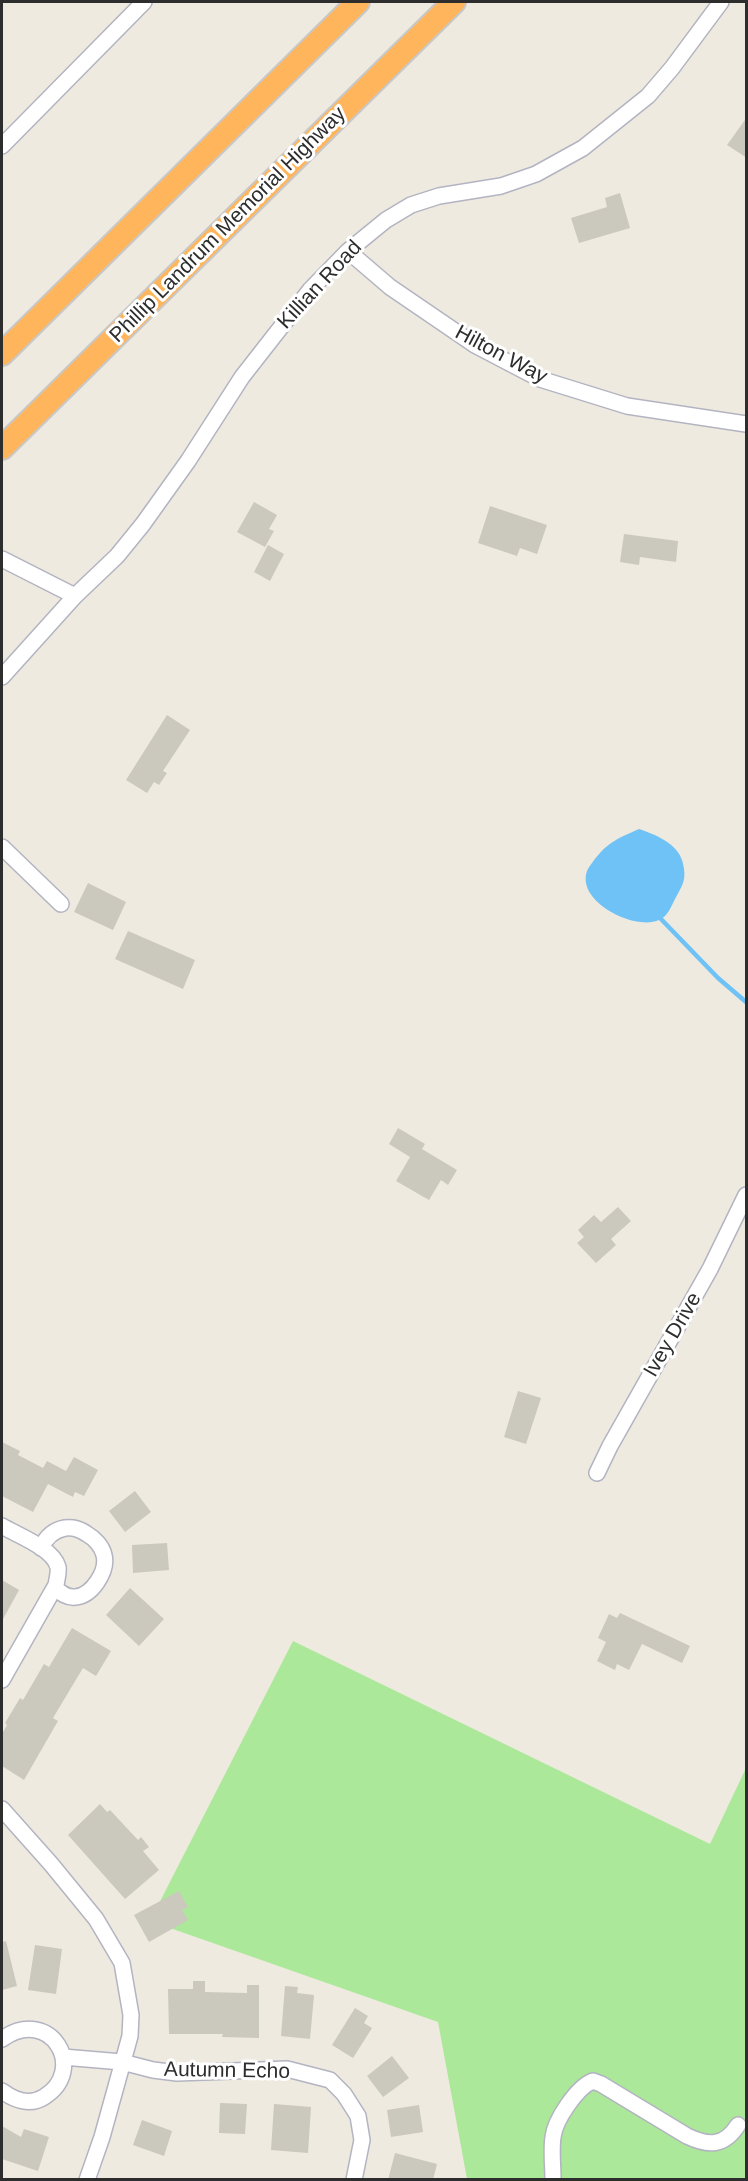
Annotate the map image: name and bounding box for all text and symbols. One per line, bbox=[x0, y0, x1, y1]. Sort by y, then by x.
street label: Phillip Landrum Memorial Highway bbox=[105, 102, 351, 348]
street label: Killian Road bbox=[273, 235, 367, 335]
street label: Hilton Way bbox=[451, 320, 551, 390]
street label: Ivey Drive bbox=[639, 1288, 707, 1382]
street label: Autumn Echo bbox=[164, 2057, 290, 2085]

